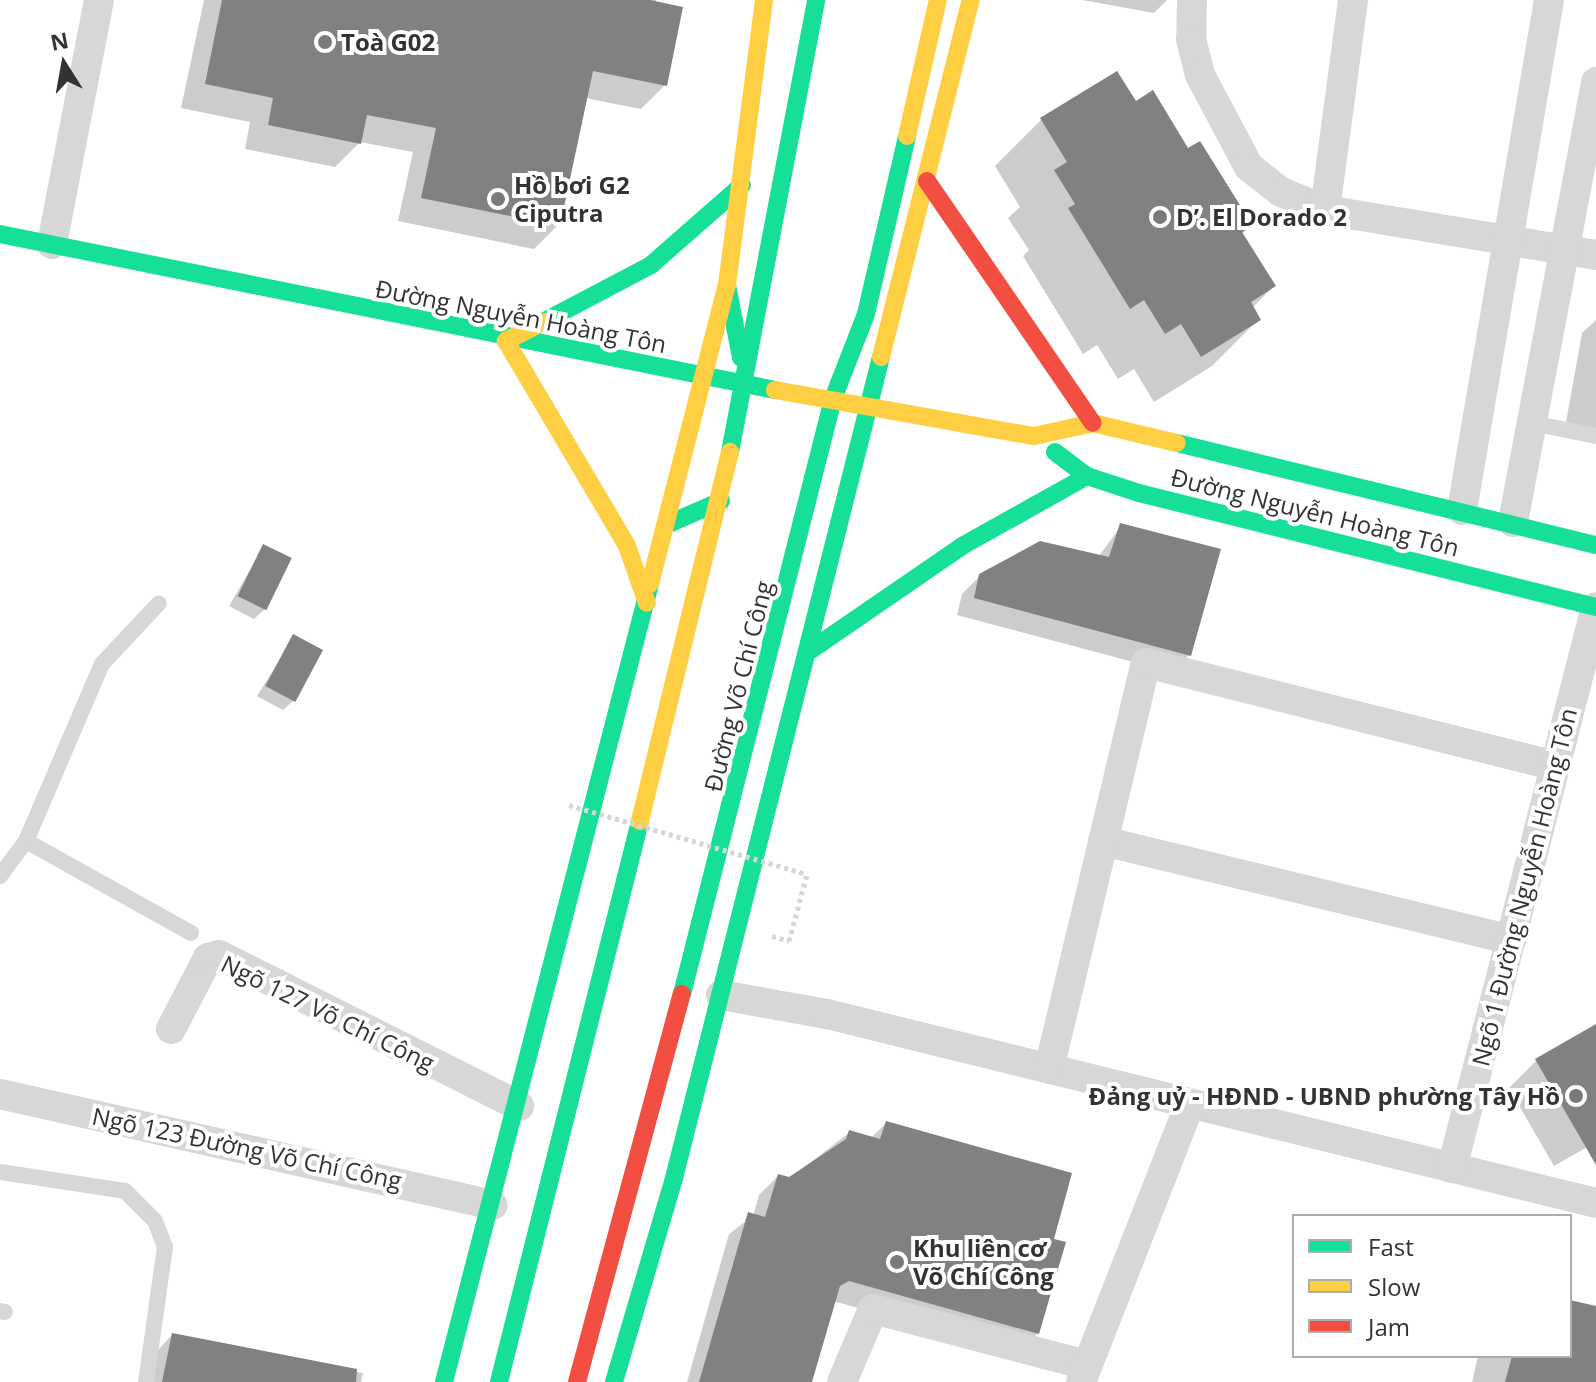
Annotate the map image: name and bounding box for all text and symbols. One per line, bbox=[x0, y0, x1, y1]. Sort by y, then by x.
north arrow bbox=[24, 24, 104, 104]
text: N bbox=[48, 24, 71, 57]
place label: Toà G02 bbox=[341, 28, 435, 56]
marker: Toà G02 bbox=[316, 33, 334, 51]
place label: Hồ bơi G2 Ciputra bbox=[514, 171, 630, 227]
marker: Hồ bơi G2 Ciputra bbox=[489, 190, 507, 208]
place label: D’. El Dorado 2 bbox=[1176, 203, 1347, 231]
marker: D’. El Dorado 2 bbox=[1151, 208, 1169, 226]
street label: Đường Nguyễn Hoàng Tôn bbox=[373, 274, 669, 358]
street label: Đường Nguyễn Hoàng Tôn bbox=[1168, 462, 1462, 562]
street label: Đường Võ Chí Công bbox=[698, 578, 778, 794]
street label: Ngõ 1 Đường Nguyễn Hoàng Tôn bbox=[1466, 705, 1582, 1069]
street label: Ngõ 127 Võ Chí Công bbox=[217, 949, 439, 1077]
place label: Đảng uỷ - HĐND - UBND phường Tây Hồ bbox=[1089, 1082, 1560, 1110]
marker: Đảng uỷ - HĐND - UBND phường Tây Hồ bbox=[1567, 1087, 1585, 1105]
street label: Ngõ 123 Đường Võ Chí Công bbox=[90, 1101, 404, 1195]
legend bbox=[1292, 1214, 1572, 1358]
text: Fast bbox=[1368, 1230, 1414, 1263]
place label: Khu liên cơ Võ Chí Công bbox=[913, 1234, 1054, 1290]
marker: Khu liên cơ Võ Chí Công bbox=[888, 1253, 906, 1271]
text: Slow bbox=[1368, 1270, 1420, 1303]
text: Jam bbox=[1368, 1310, 1410, 1343]

